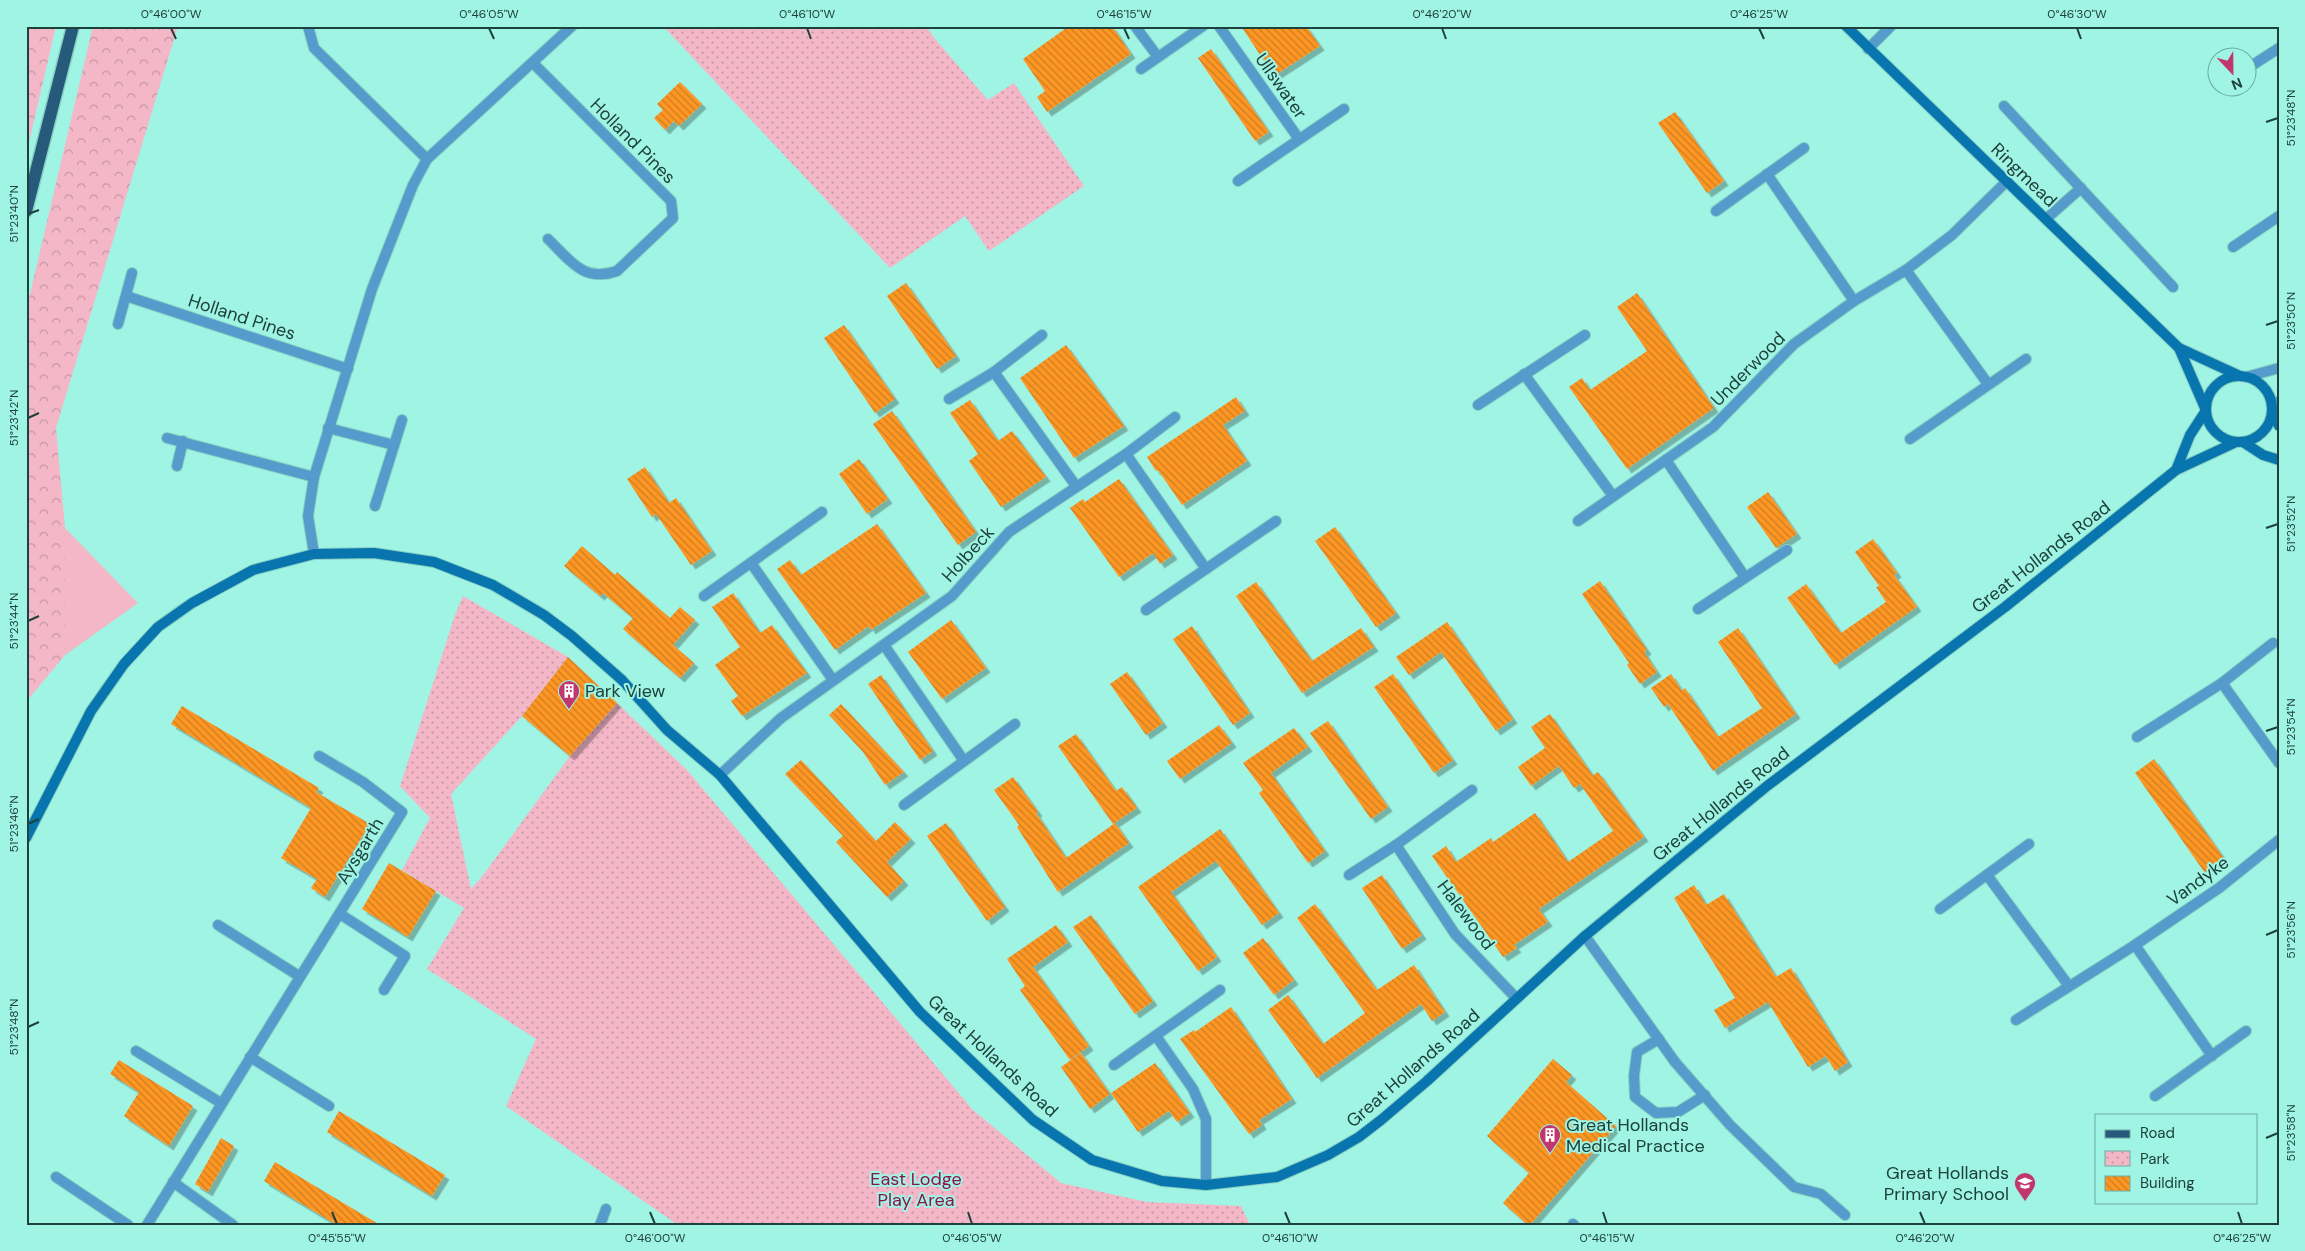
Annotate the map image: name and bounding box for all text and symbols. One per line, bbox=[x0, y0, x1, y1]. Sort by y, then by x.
text: 0°46'00"W bbox=[141, 6, 202, 22]
text: 0°46'05"W bbox=[459, 6, 519, 22]
text: 0°46'10"W bbox=[779, 6, 835, 22]
text: 0°46'15"W bbox=[1096, 6, 1152, 22]
text: 0°46'20"W bbox=[1412, 6, 1472, 22]
text: 0°46'25"W bbox=[1730, 6, 1788, 22]
text: 0°46'30"W bbox=[2047, 6, 2107, 22]
street label: Ullswater bbox=[1250, 48, 1313, 124]
north arrow bbox=[2208, 48, 2258, 98]
text: N bbox=[2229, 74, 2245, 94]
text: 51°23'48"N bbox=[2283, 90, 2299, 146]
street label: Holland Pines bbox=[585, 93, 681, 189]
street label: Ringmead bbox=[1986, 138, 2062, 212]
text: 51°23'40"N bbox=[6, 185, 22, 243]
street label: Holland Pines bbox=[185, 288, 299, 346]
text: 51°23'50"N bbox=[2283, 292, 2299, 350]
street label: Underwood bbox=[1705, 326, 1791, 412]
text: 51°23'42"N bbox=[6, 390, 22, 446]
street label: Great Hollands Road bbox=[1967, 495, 2115, 619]
text: 51°23'52"N bbox=[2283, 496, 2299, 552]
street label: Holbeck bbox=[936, 521, 1000, 587]
text: 51°23'44"N bbox=[6, 593, 22, 649]
building icon: Park View bbox=[557, 679, 581, 710]
place label: Park View bbox=[585, 679, 666, 703]
text: 51°23'54"N bbox=[2283, 698, 2299, 756]
street label: Great Hollands Road bbox=[1648, 741, 1794, 867]
text: 51°23'46"N bbox=[6, 795, 22, 853]
street label: Aysgarth bbox=[331, 813, 389, 889]
street label: Vandyke bbox=[2162, 850, 2234, 912]
street label: Halewood bbox=[1432, 875, 1500, 955]
text: 51°23'56"N bbox=[2283, 901, 2299, 959]
street label: Great Hollands Road bbox=[923, 989, 1063, 1123]
text: 51°23'48"N bbox=[6, 999, 22, 1055]
street label: Great Hollands Road bbox=[1341, 1003, 1485, 1133]
text: 51°23'58"N bbox=[2283, 1104, 2299, 1162]
place label: Great Hollands Medical Practice bbox=[1566, 1113, 1705, 1158]
legend bbox=[2095, 1114, 2258, 1204]
building icon: Great Hollands Medical Practice bbox=[1538, 1123, 1562, 1154]
text: Road bbox=[2140, 1123, 2175, 1143]
text: Park bbox=[2140, 1149, 2170, 1169]
place label: Great Hollands Primary School bbox=[1884, 1161, 2009, 1206]
park label: East Lodge Play Area bbox=[870, 1167, 962, 1212]
school or university icon: Great Hollands Primary School bbox=[2013, 1171, 2037, 1202]
text: Building bbox=[2140, 1173, 2195, 1193]
text: 0°45'55"W bbox=[308, 1230, 366, 1246]
text: 0°46'00"W bbox=[625, 1230, 686, 1246]
text: 0°46'05"W bbox=[942, 1230, 1002, 1246]
text: 0°46'10"W bbox=[1262, 1230, 1318, 1246]
text: 0°46'15"W bbox=[1579, 1230, 1635, 1246]
text: 0°46'20"W bbox=[1895, 1230, 1955, 1246]
text: 0°46'25"W bbox=[2213, 1230, 2271, 1246]

